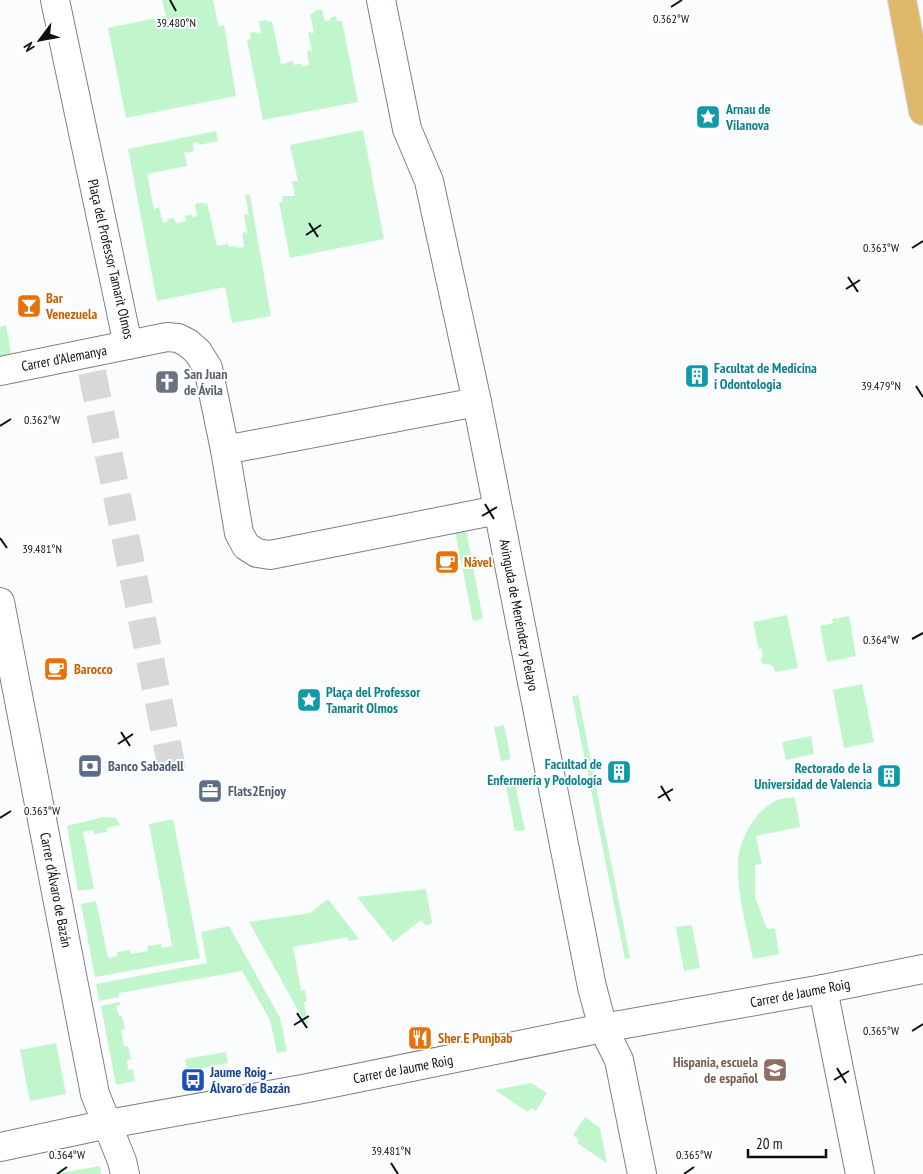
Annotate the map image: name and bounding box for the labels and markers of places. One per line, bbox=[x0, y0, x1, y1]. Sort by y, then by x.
place label: Arnau de Vilanova bbox=[725, 100, 771, 134]
place icon: Arnau de Vilanova bbox=[695, 104, 721, 130]
place label: Bar Venezuela bbox=[45, 289, 97, 323]
bar icon: Bar Venezuela bbox=[16, 293, 42, 319]
place label: Facultat de Medicina i Odontologia bbox=[714, 359, 817, 393]
building icon: Facultat de Medicina i Odontologia bbox=[684, 363, 710, 389]
place label: San Juan de Ávila bbox=[184, 365, 227, 399]
church icon: San Juan de Ávila bbox=[154, 369, 180, 395]
cafe icon: Nável bbox=[434, 549, 460, 575]
place label: Nável bbox=[464, 553, 493, 571]
cafe icon: Barocco bbox=[43, 656, 69, 682]
place label: Barocco bbox=[74, 660, 113, 678]
place label: Plaça del Professor Tamarit Olmos bbox=[326, 683, 421, 717]
place icon: Plaça del Professor Tamarit Olmos bbox=[296, 687, 322, 713]
bank icon: Banco Sabadell bbox=[77, 753, 103, 779]
place label: Facultad de Enfermería y Podología bbox=[487, 755, 602, 789]
place label: Banco Sabadell bbox=[108, 757, 184, 775]
building icon: Facultad de Enfermería y Podología bbox=[606, 759, 632, 785]
place label: Rectorado de la Universidad de Valencia bbox=[754, 759, 872, 793]
building icon: Rectorado de la Universidad de Valencia bbox=[876, 763, 902, 789]
office icon: Flats2Enjoy bbox=[197, 778, 223, 804]
place label: Flats2Enjoy bbox=[228, 782, 286, 800]
restaurant icon: Sher E Punjbab bbox=[407, 1025, 433, 1051]
place label: Sher E Punjbab bbox=[438, 1029, 513, 1047]
place label: Hispania, escuela de español bbox=[673, 1053, 759, 1087]
school or university icon: Hispania, escuela de español bbox=[762, 1057, 788, 1083]
place label: Jaume Roig - Álvaro de Bazán bbox=[209, 1063, 290, 1097]
bus stop icon: Jaume Roig - Álvaro de Bazán bbox=[180, 1067, 206, 1093]

